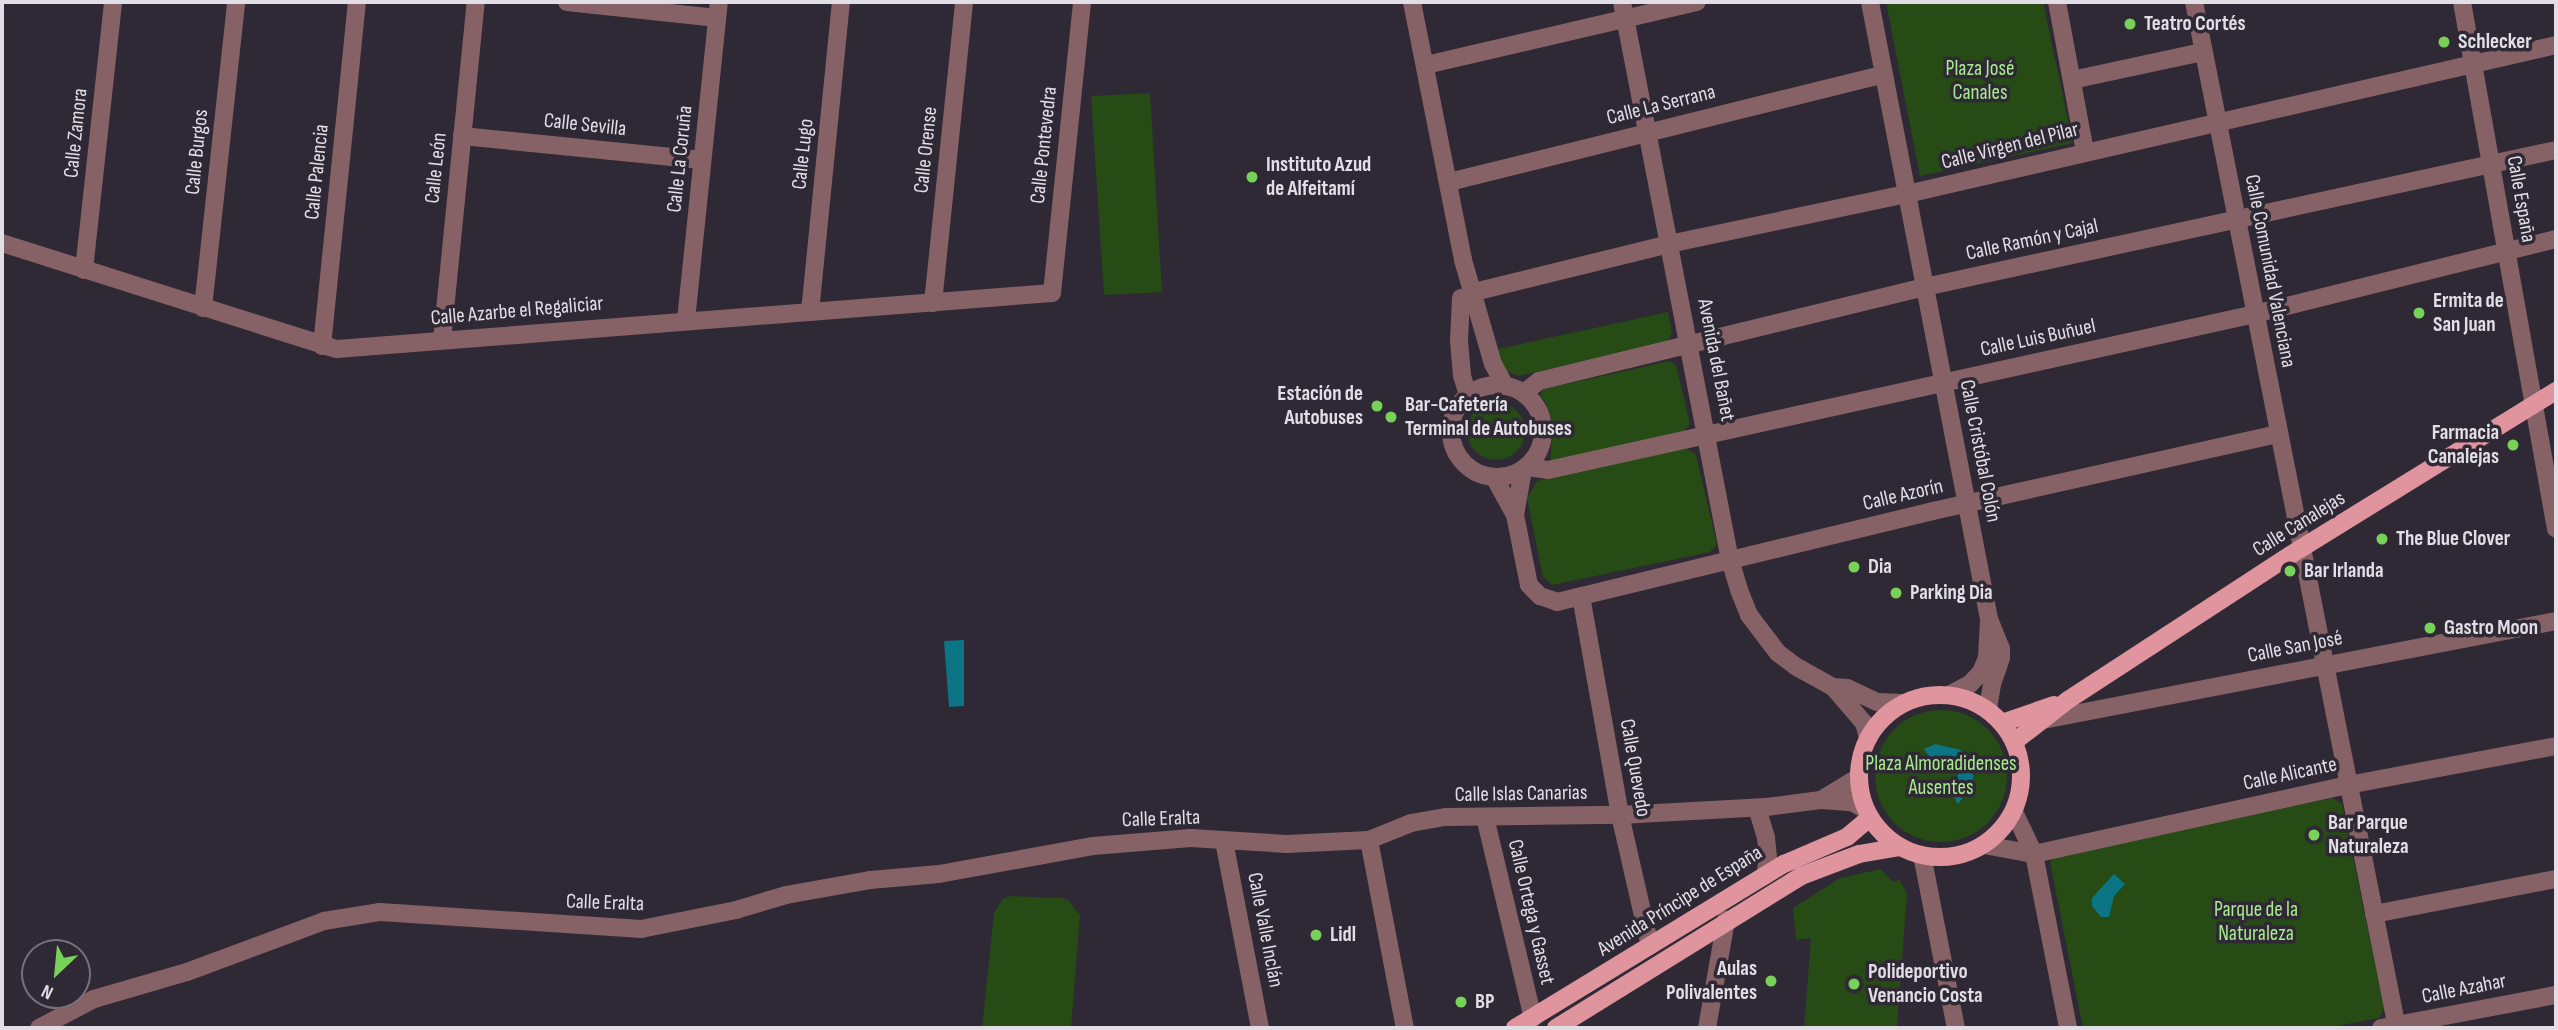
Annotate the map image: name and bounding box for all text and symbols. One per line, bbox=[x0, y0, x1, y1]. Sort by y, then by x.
place label: Teatro Cortés bbox=[2144, 11, 2245, 37]
marker: Teatro Cortés bbox=[2122, 16, 2138, 32]
place label: Schlecker bbox=[2458, 29, 2532, 55]
marker: Schlecker bbox=[2436, 34, 2452, 50]
park label: Plaza José Canales bbox=[1946, 56, 2014, 106]
street label: Calle La Serrana bbox=[1604, 79, 1718, 131]
street label: Calle Pontevedra bbox=[1025, 85, 1063, 205]
street label: Calle Zamora bbox=[59, 87, 93, 179]
street label: Calle La Coruña bbox=[662, 104, 698, 214]
street label: Calle Orense bbox=[909, 105, 943, 195]
street label: Calle Burgos bbox=[180, 108, 214, 196]
street label: Calle Sevilla bbox=[543, 108, 627, 142]
street label: Calle Lugo bbox=[787, 117, 819, 191]
street label: Calle Virgen del Pilar bbox=[1939, 117, 2081, 175]
street label: Calle Palencia bbox=[299, 123, 335, 221]
street label: Calle León bbox=[420, 131, 452, 205]
place label: Instituto Azud de Alfeitamí bbox=[1266, 152, 1371, 202]
street label: Calle España bbox=[2501, 154, 2541, 244]
marker: Instituto Azud de Alfeitamí bbox=[1244, 169, 1260, 185]
street label: Calle Comunidad Valenciana bbox=[2239, 172, 2301, 370]
street label: Calle Ramón y Cajal bbox=[1964, 214, 2100, 266]
place label: Ermita de San Juan bbox=[2433, 288, 2504, 338]
street label: Calle Azarbe el Regaliciar bbox=[430, 291, 604, 331]
street label: Avenida del Bañet bbox=[1692, 297, 1740, 423]
marker: Ermita de San Juan bbox=[2411, 305, 2427, 321]
street label: Calle Luis Buñuel bbox=[1978, 314, 2098, 362]
street label: Calle Cristóbal Colón bbox=[1954, 378, 2006, 524]
place label: Estación de Autobuses bbox=[1277, 381, 1363, 431]
place label: Bar-Cafetería Terminal de Autobuses bbox=[1405, 392, 1572, 442]
marker: Estación de Autobuses bbox=[1369, 398, 1385, 414]
marker: Bar-Cafetería Terminal de Autobuses bbox=[1383, 409, 1399, 425]
place label: Farmacia Canalejas bbox=[2428, 420, 2499, 470]
marker: Farmacia Canalejas bbox=[2505, 437, 2521, 453]
street label: Calle Azorín bbox=[1860, 474, 1946, 516]
street label: Calle Canalejas bbox=[2248, 486, 2350, 562]
place label: The Blue Clover bbox=[2396, 526, 2510, 552]
marker: The Blue Clover bbox=[2374, 531, 2390, 547]
place label: Dia bbox=[1868, 554, 1892, 580]
place label: Bar Irlanda bbox=[2304, 558, 2384, 584]
marker: Dia bbox=[1846, 559, 1862, 575]
marker: Bar Irlanda bbox=[2282, 563, 2298, 579]
place label: Parking Dia bbox=[1910, 580, 1993, 606]
marker: Parking Dia bbox=[1888, 585, 1904, 601]
place label: Gastro Moon bbox=[2444, 615, 2538, 641]
marker: Gastro Moon bbox=[2422, 620, 2438, 636]
street label: Calle San José bbox=[2246, 625, 2344, 669]
street label: Calle Quevedo bbox=[1614, 717, 1656, 819]
park label: Plaza Almoradidenses Ausentes bbox=[1865, 751, 2017, 801]
street label: Calle Alicante bbox=[2241, 752, 2339, 796]
street label: Calle Islas Canarias bbox=[1454, 780, 1588, 808]
street label: Calle Eralta bbox=[1121, 805, 1201, 833]
place label: Bar Parque Naturaleza bbox=[2328, 810, 2409, 860]
marker: Bar Parque Naturaleza bbox=[2306, 827, 2322, 843]
street label: Calle Ortega y Gasset bbox=[1502, 837, 1560, 987]
street label: Avenida Príncipe de España bbox=[1593, 840, 1767, 962]
street label: Calle Valle Inclán bbox=[1242, 870, 1288, 990]
street label: Calle Eralta bbox=[565, 889, 645, 917]
park label: Parque de la Naturaleza bbox=[2214, 897, 2298, 947]
place label: Lidl bbox=[1330, 922, 1356, 948]
marker: Lidl bbox=[1308, 927, 1324, 943]
north arrow bbox=[21, 939, 91, 1009]
place label: Aulas Polivalentes bbox=[1666, 956, 1757, 1006]
place label: Polideportivo Venancio Costa bbox=[1868, 959, 1983, 1009]
street label: Calle Azahar bbox=[2420, 968, 2508, 1010]
marker: Aulas Polivalentes bbox=[1763, 973, 1779, 989]
marker: Polideportivo Venancio Costa bbox=[1846, 976, 1862, 992]
text: N bbox=[38, 979, 57, 1004]
place label: BP bbox=[1475, 989, 1494, 1015]
marker: BP bbox=[1453, 994, 1469, 1010]

